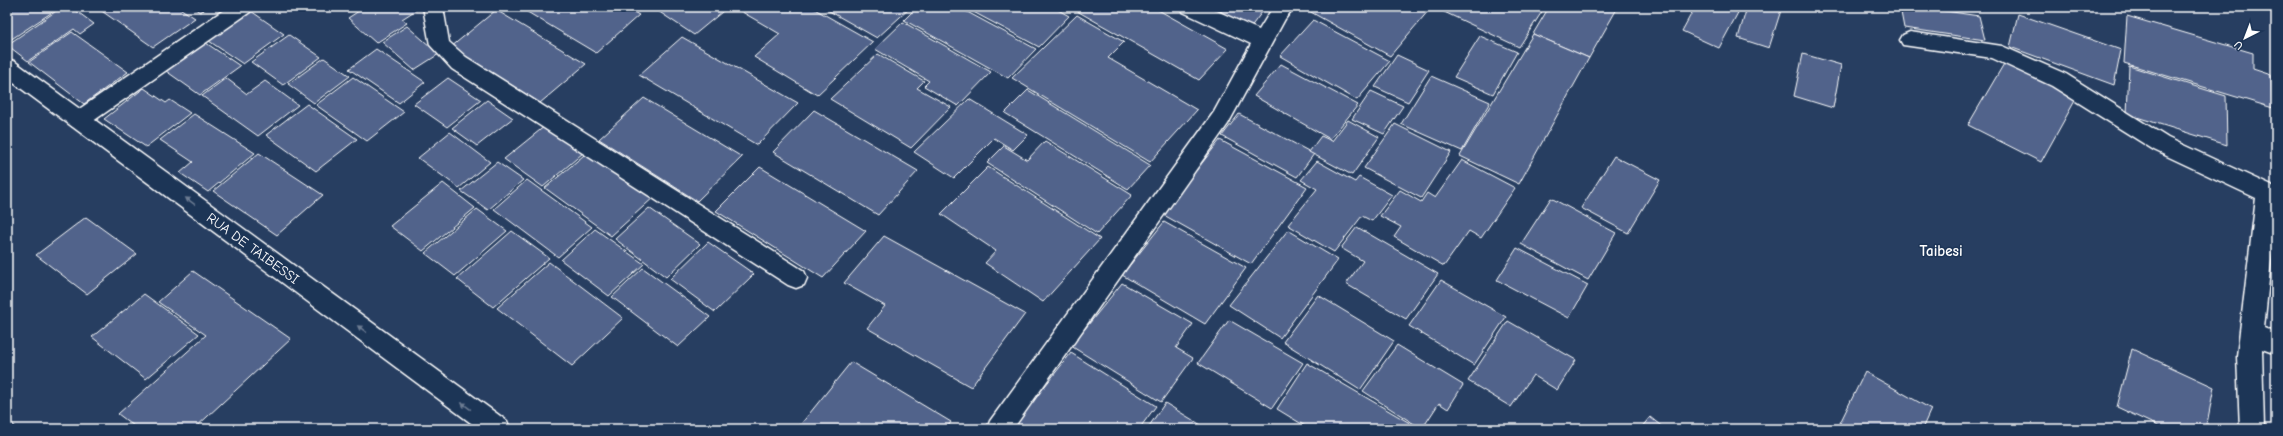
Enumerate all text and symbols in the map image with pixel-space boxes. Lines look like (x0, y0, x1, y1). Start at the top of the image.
north arrow (2225, 18, 2265, 58)
text: U (2232, 38, 2246, 52)
one-way arrow (184, 197, 195, 206)
street label: RUA DE TAIBESSI (203, 209, 302, 288)
district label: Taibesi (1919, 242, 1963, 260)
one-way arrow (356, 324, 367, 333)
one-way arrow (461, 402, 472, 410)

